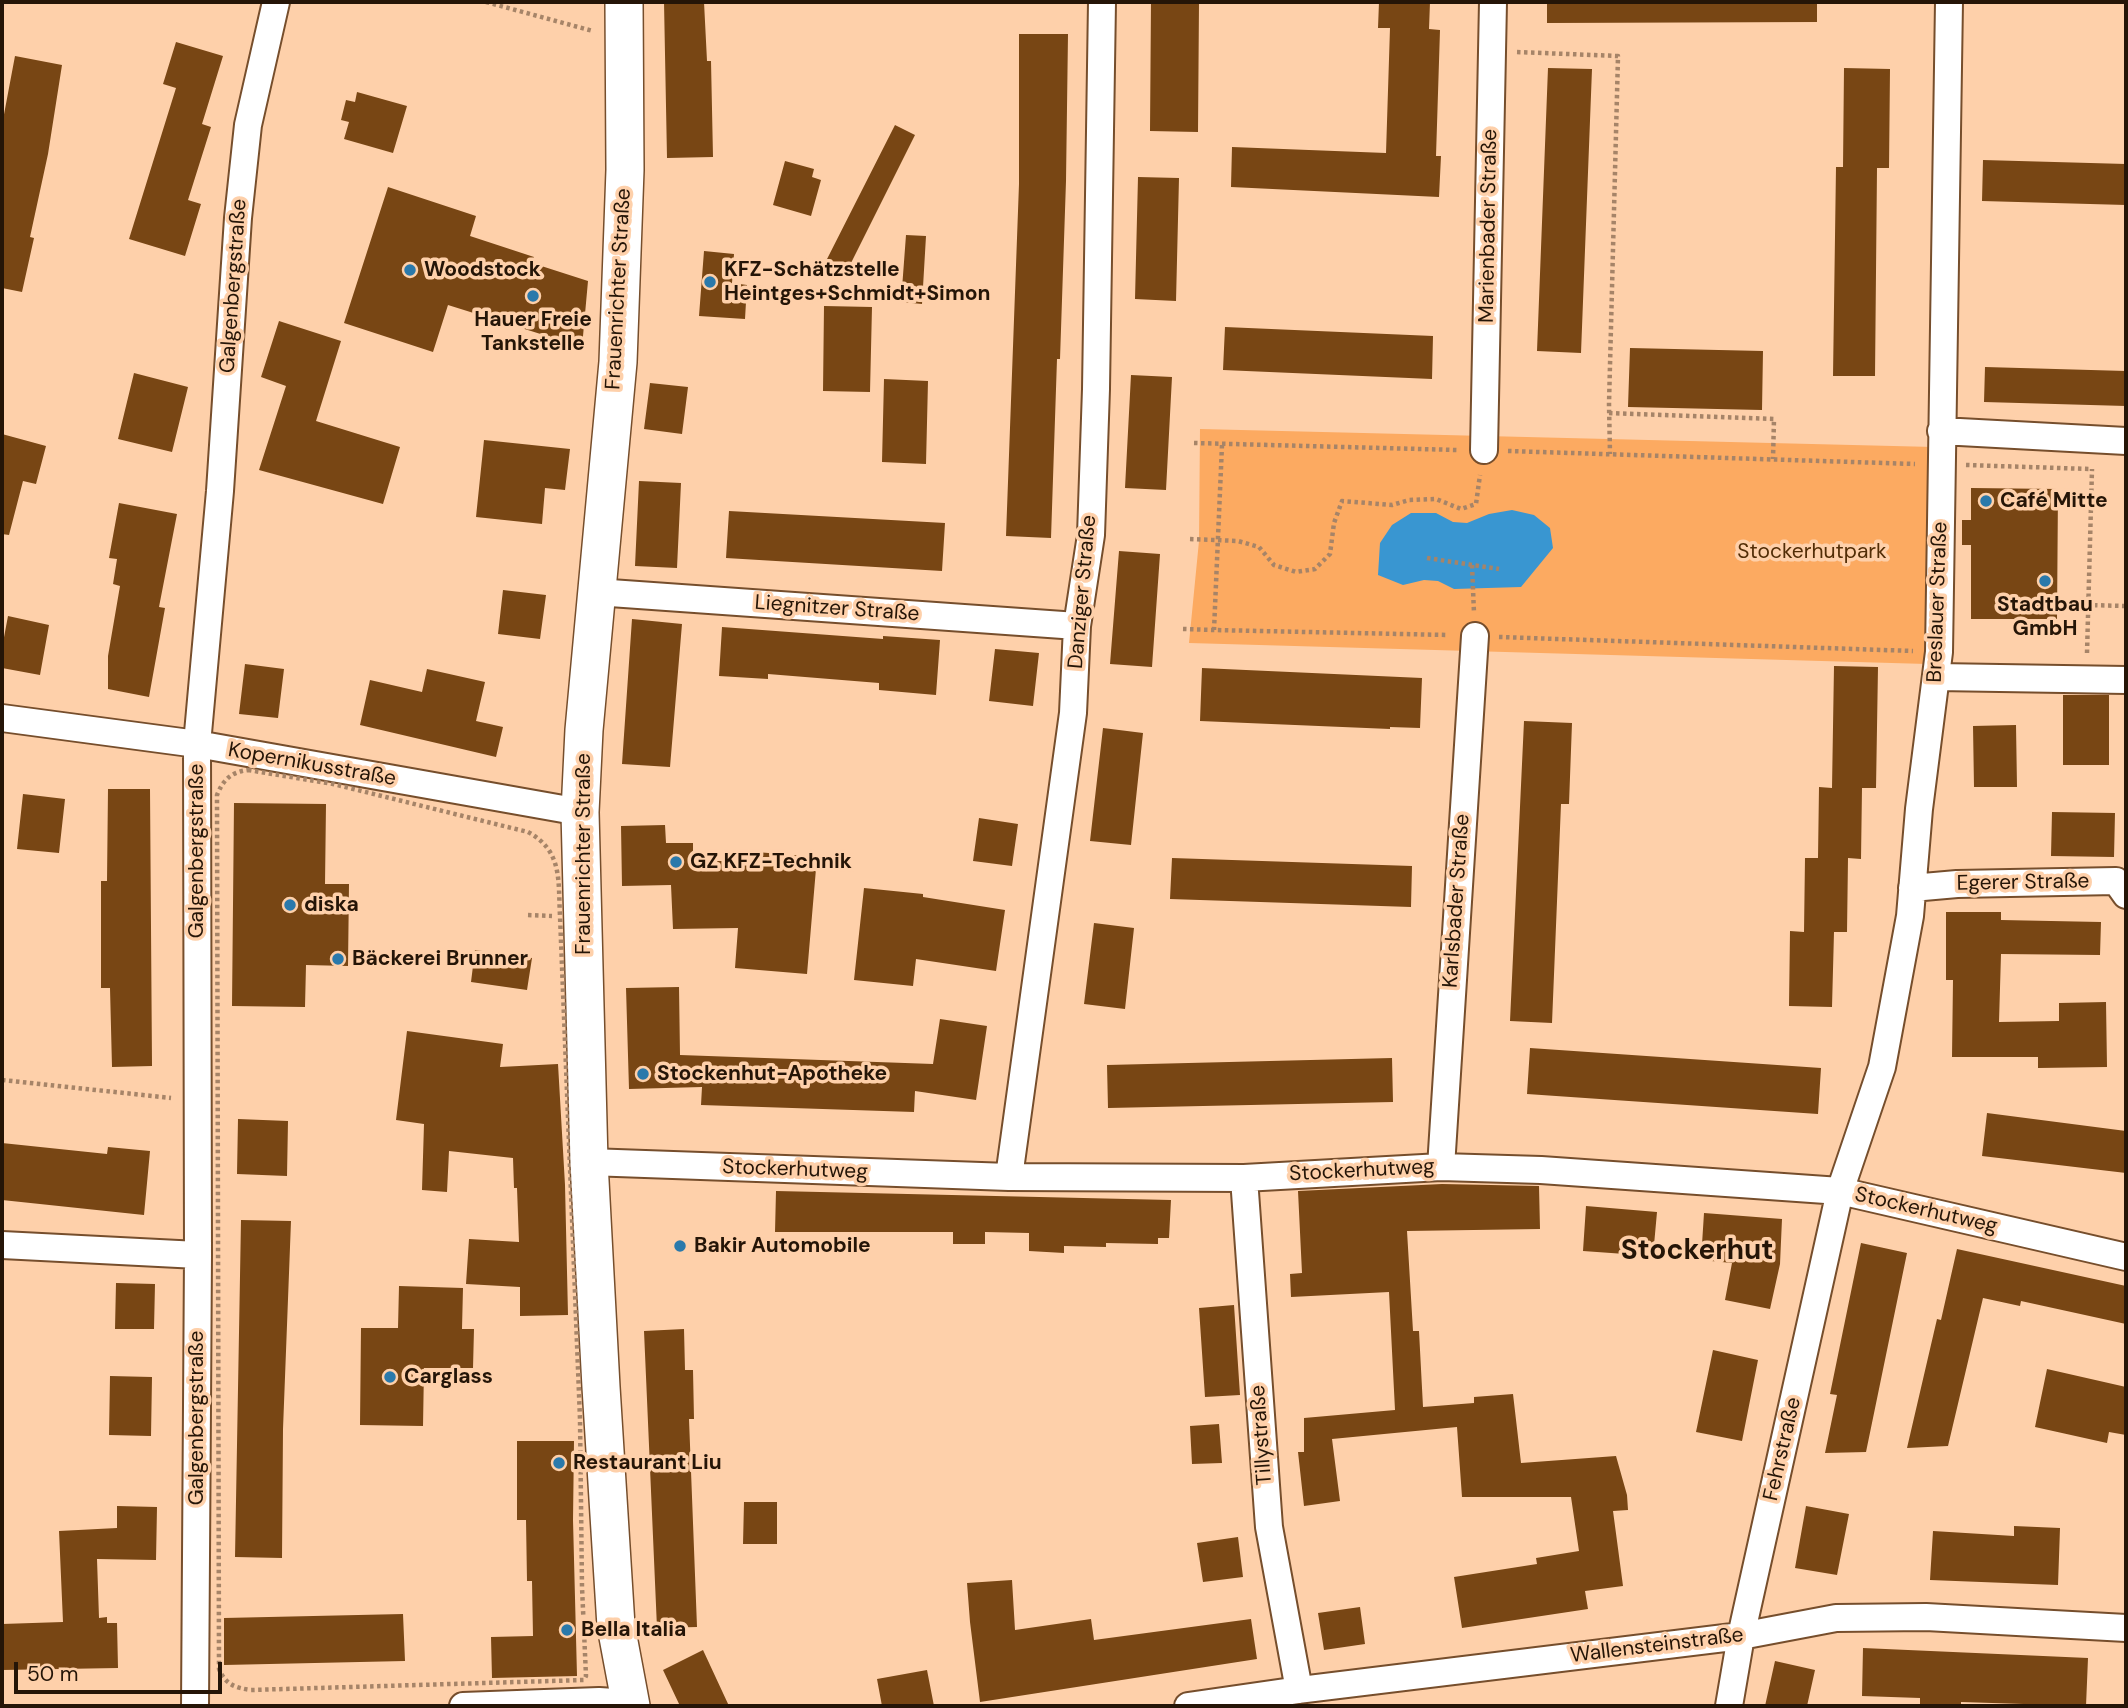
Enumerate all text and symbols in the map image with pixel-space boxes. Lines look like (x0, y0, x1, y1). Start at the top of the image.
street label: Marienbader Straße (1475, 129, 1503, 323)
street label: Frauenrichter Straße (601, 188, 637, 390)
street label: Galgenbergstraße (215, 198, 253, 374)
place label: Woodstock (424, 257, 541, 283)
place label: KFZ-Schätzstelle Heintges+Schmidt+Simon (724, 257, 990, 307)
marker: Woodstock (402, 262, 418, 278)
marker: KFZ-Schätzstelle Heintges+Schmidt+Simon (702, 274, 718, 290)
marker: Hauer Freie Tankstelle (525, 288, 541, 304)
place label: Hauer Freie Tankstelle (474, 307, 592, 357)
place label: Café Mitte (2000, 488, 2108, 514)
marker: Café Mitte (1978, 493, 1994, 509)
street label: Danziger Straße (1064, 514, 1102, 670)
street label: Breslauer Straße (1923, 521, 1953, 683)
park label: Stockerhutpark (1737, 539, 1887, 565)
marker: Stadtbau GmbH (2037, 573, 2053, 589)
street label: Liegnitzer Straße (754, 591, 920, 627)
place label: Stadtbau GmbH (1997, 592, 2093, 642)
street label: Kopernikusstraße (226, 738, 398, 792)
street label: Frauenrichter Straße (571, 753, 597, 955)
street label: Galgenbergstraße (184, 764, 210, 938)
street label: Karlsbader Straße (1438, 813, 1476, 989)
place label: GZ KFZ-Technik (690, 849, 852, 875)
marker: GZ KFZ-Technik (668, 854, 684, 870)
street label: Egerer Straße (1956, 869, 2090, 897)
place label: diska (304, 892, 359, 918)
marker: diska (282, 897, 298, 913)
place label: Bäckerei Brunner (352, 946, 528, 972)
marker: Bäckerei Brunner (330, 951, 346, 967)
place label: Stockenhut-Apotheke (657, 1061, 887, 1087)
marker: Stockenhut-Apotheke (635, 1066, 651, 1082)
street label: Stockerhutweg (722, 1155, 868, 1185)
street label: Stockerhutweg (1289, 1155, 1435, 1187)
street label: Stockerhutweg (1852, 1182, 2000, 1240)
place label: Bakir Automobile (694, 1233, 871, 1259)
district label: Stockerhut (1621, 1235, 1773, 1269)
marker: Bakir Automobile (672, 1238, 688, 1254)
street label: Galgenbergstraße (184, 1331, 210, 1505)
place label: Carglass (404, 1364, 493, 1390)
marker: Carglass (382, 1369, 398, 1385)
street label: Tillystraße (1246, 1384, 1278, 1486)
street label: Fehrstraße (1759, 1395, 1807, 1503)
place label: Restaurant Liu (573, 1450, 722, 1476)
marker: Restaurant Liu (551, 1455, 567, 1471)
place label: Bella Italia (581, 1617, 686, 1643)
marker: Bella Italia (559, 1622, 575, 1638)
street label: Wallensteinstraße (1569, 1623, 1745, 1669)
scale bar (18, 1648, 226, 1692)
text: 50 m (27, 1660, 78, 1688)

